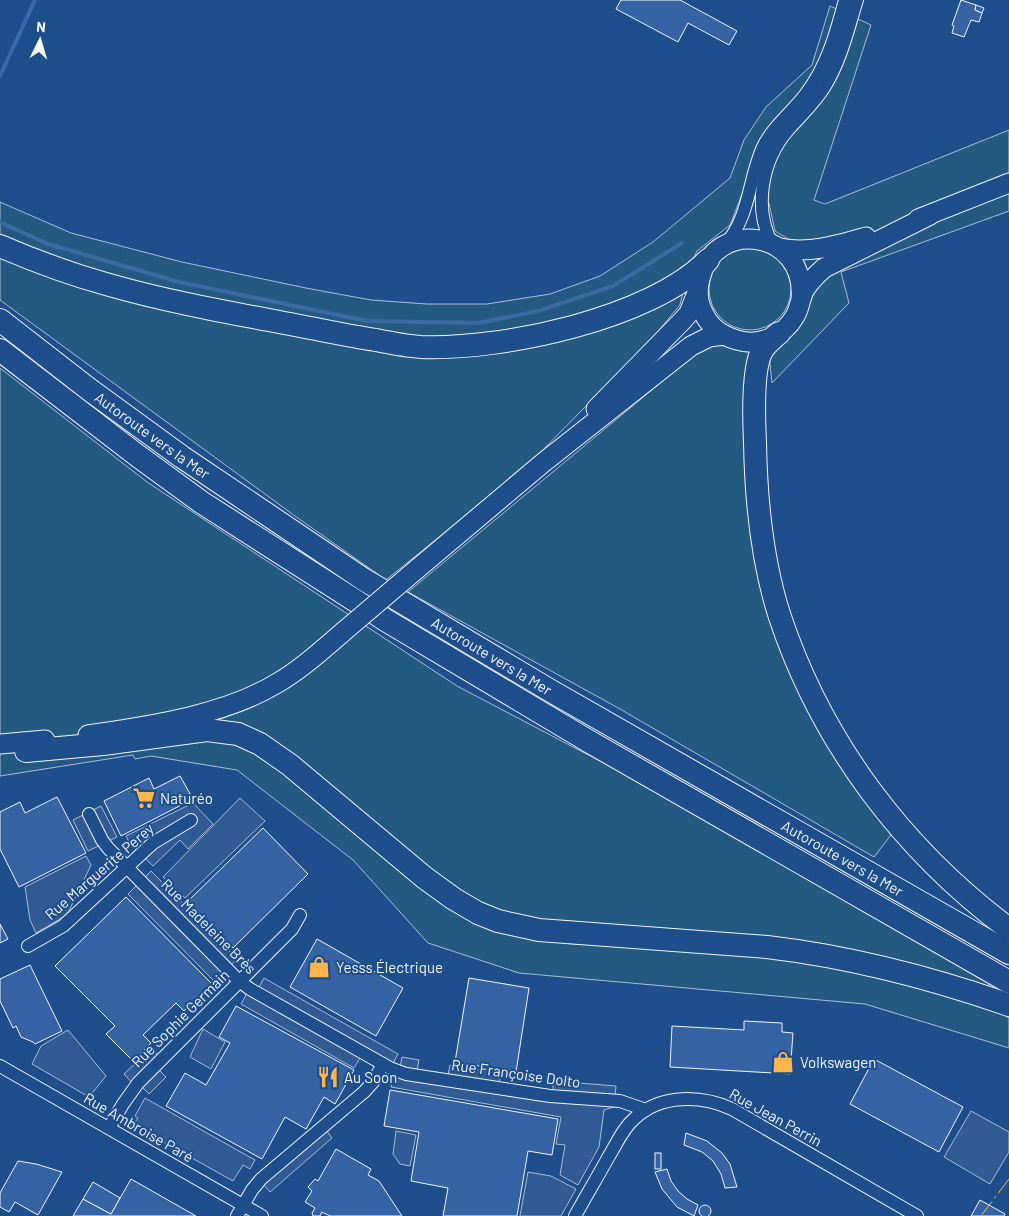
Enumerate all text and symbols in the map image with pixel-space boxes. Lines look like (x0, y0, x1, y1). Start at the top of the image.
north arrow (15, 15, 65, 65)
text: N (36, 18, 47, 35)
street label: Autoroute vers la Mer (91, 388, 214, 483)
street label: Autoroute vers la Mer (428, 613, 556, 699)
supermarket icon: Naturéo (131, 785, 157, 811)
place label: Naturéo (160, 789, 213, 807)
street label: Autoroute vers la Mer (779, 816, 907, 900)
street label: Rue Marguerite Perey (41, 819, 157, 923)
street label: Rue Madeleine Brès (158, 875, 260, 977)
shop icon: Yesss Électrique (306, 954, 332, 980)
place label: Yesss Électrique (336, 958, 443, 976)
street label: Rue Sophie Germain (127, 965, 233, 1071)
shop icon: Volkswagen (770, 1049, 796, 1075)
place label: Volkswagen (800, 1053, 876, 1071)
street label: Rue Françoise Dolto (450, 1055, 582, 1091)
restaurant icon: Au Soon (315, 1064, 341, 1090)
place label: Au Soon (344, 1068, 397, 1086)
street label: Rue Jean Perrin (727, 1084, 825, 1150)
street label: Rue Ambroise Paré (81, 1088, 197, 1166)

